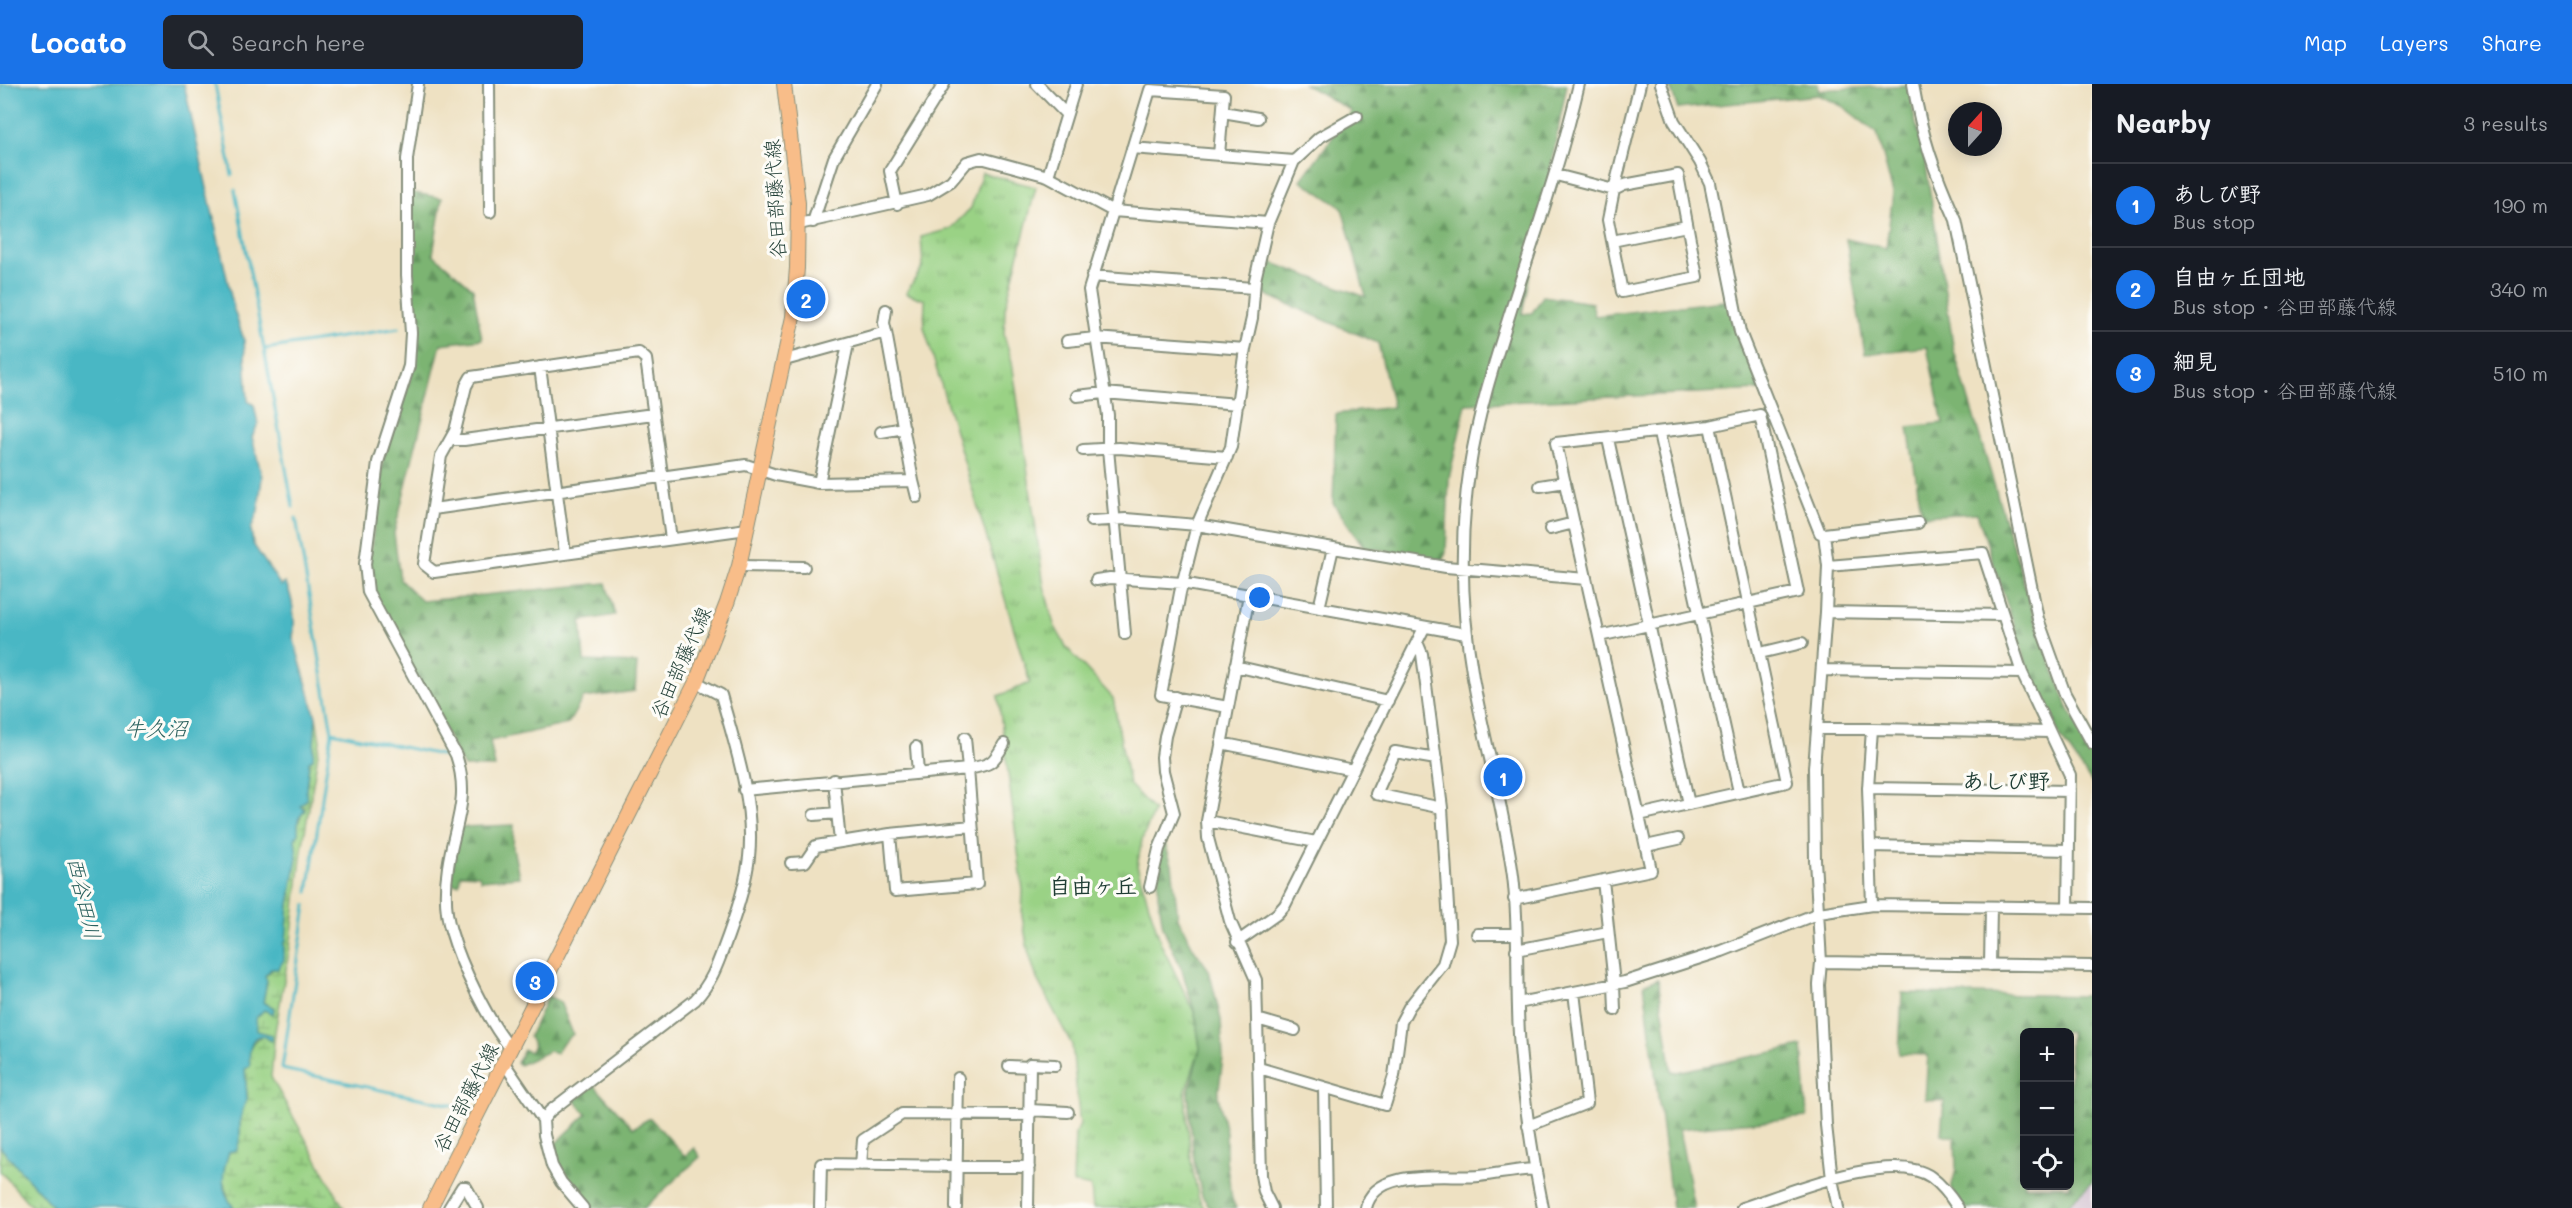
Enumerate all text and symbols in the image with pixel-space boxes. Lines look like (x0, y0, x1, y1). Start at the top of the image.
search box (163, 15, 583, 69)
text: Locato (30, 24, 127, 60)
icon: search (184, 26, 217, 59)
text: Search here (232, 28, 365, 57)
text: Map (2304, 29, 2347, 56)
text: Layers (2380, 29, 2449, 56)
text: Share (2482, 29, 2542, 56)
north arrow (1948, 102, 2002, 156)
text: Nearby (2116, 106, 2211, 140)
text: 3 results (2463, 110, 2548, 136)
street label: 谷田部藤代線 (758, 138, 790, 260)
text: あしび野 (2173, 179, 2261, 208)
text: 1 (2131, 192, 2140, 218)
text: 190 m (2493, 192, 2548, 218)
text: Bus stop (2173, 208, 2255, 234)
text: 自由ヶ丘団地 (2173, 262, 2305, 291)
pin: 2 (786, 276, 826, 322)
text: 2 (2130, 276, 2141, 302)
text: 340 m (2490, 276, 2548, 302)
text: Bus stop · 谷田部藤代線 (2173, 293, 2397, 319)
text: 細見 (2173, 346, 2217, 375)
text: 3 (2130, 360, 2142, 386)
text: 510 m (2493, 360, 2548, 386)
text: Bus stop · 谷田部藤代線 (2173, 377, 2397, 403)
your location (1245, 583, 1274, 612)
street label: 谷田部藤代線 (644, 602, 716, 722)
water label: 牛久沼 (125, 714, 189, 741)
pin: 1 (1484, 754, 1522, 800)
district label: あしび野 (1962, 766, 2050, 795)
water label: 西谷田川 (62, 854, 108, 942)
district label: 自由ヶ丘 (1049, 871, 1137, 900)
pin: 3 (516, 958, 554, 1004)
map controls (2020, 1028, 2074, 1190)
button: + (2020, 1028, 2074, 1082)
street label: 谷田部藤代線 (426, 1038, 504, 1156)
button: − (2020, 1082, 2074, 1136)
button: locate (2020, 1136, 2074, 1190)

